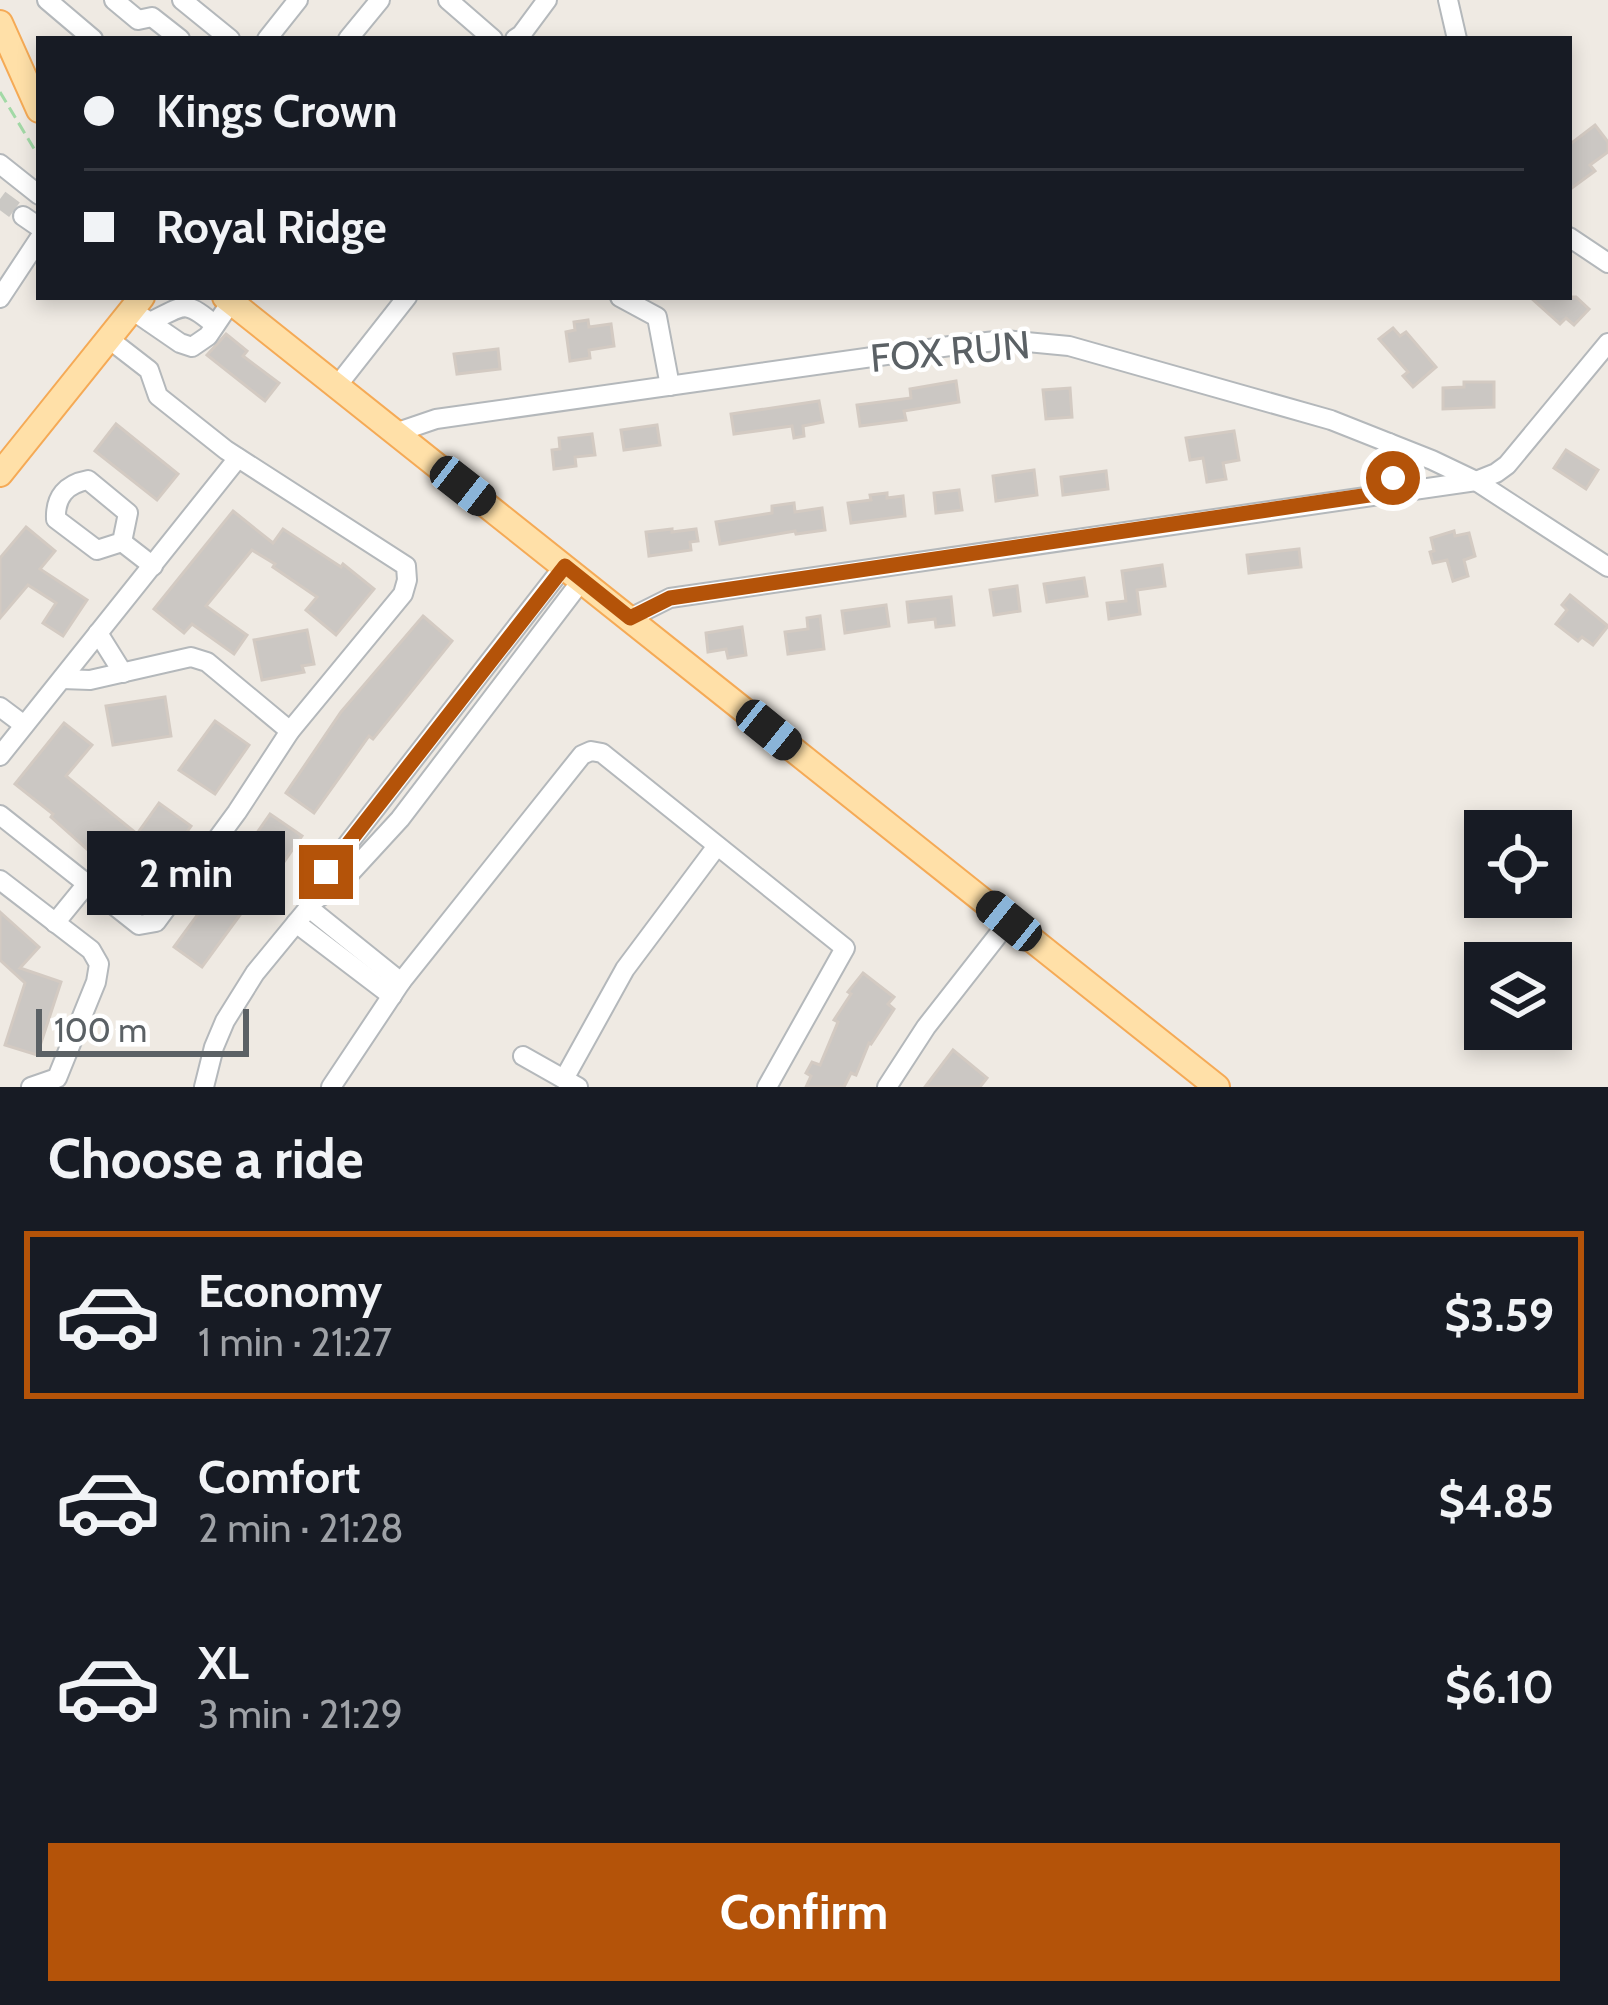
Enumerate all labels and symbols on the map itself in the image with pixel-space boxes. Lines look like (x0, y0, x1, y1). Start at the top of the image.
street label: FOX RUN (868, 320, 1032, 382)
car (424, 450, 502, 522)
route start (1366, 451, 1420, 505)
car (730, 693, 808, 767)
callout: 2 min (86, 830, 284, 914)
route end (299, 845, 353, 899)
car (970, 884, 1048, 958)
scale bar (36, 1003, 249, 1056)

